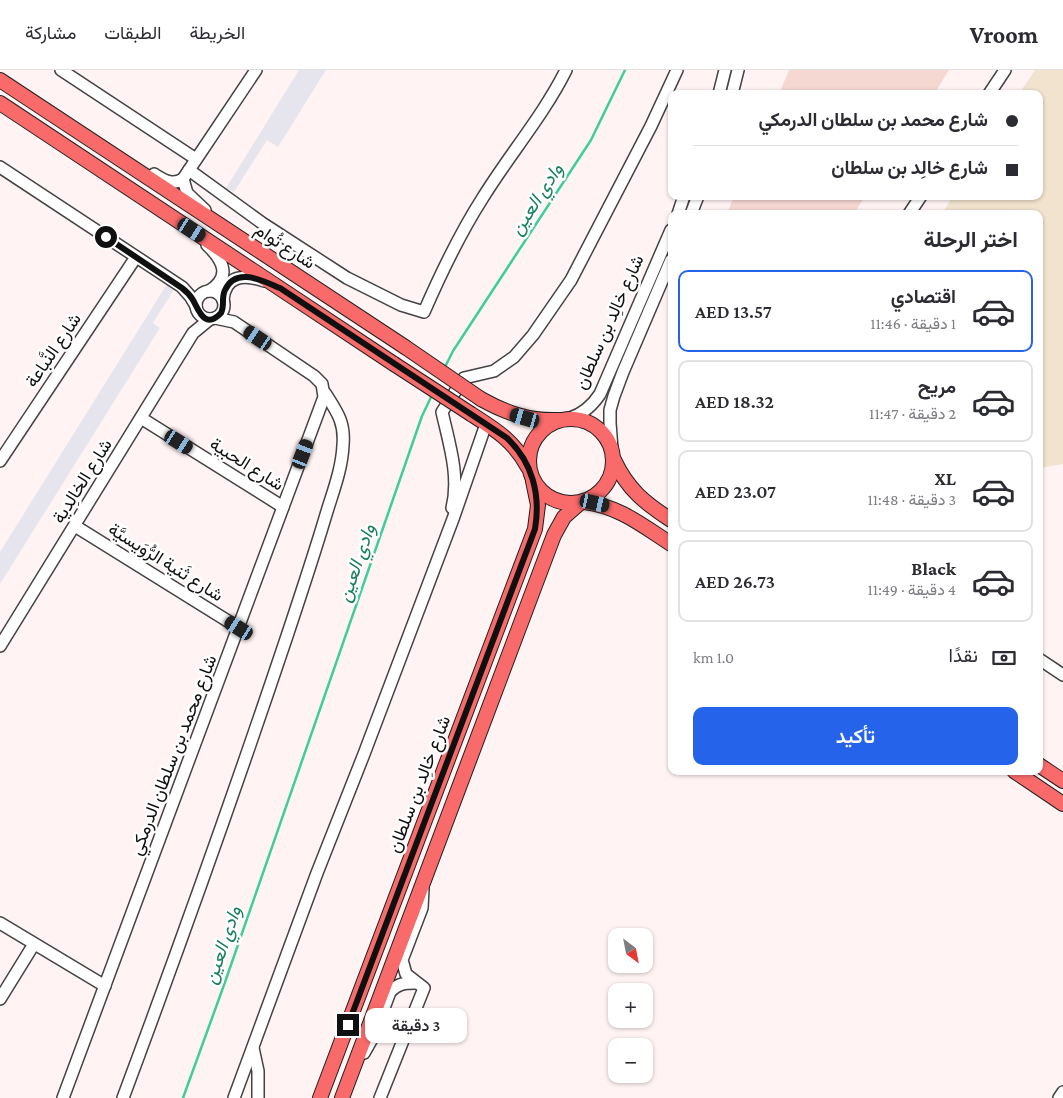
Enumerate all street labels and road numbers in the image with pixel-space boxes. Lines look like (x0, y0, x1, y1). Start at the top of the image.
street label: شارع تُوام (250, 219, 319, 275)
street label: شارع خالِد بن سلطان (570, 252, 649, 393)
street label: شارع النَّباعة (20, 309, 87, 392)
street label: شارع الحبية (205, 433, 288, 496)
street label: شارع الخالِدية (48, 435, 118, 528)
street label: شارع ثَنية الرُّوَيسيَّة (104, 518, 227, 607)
street label: شارع محمد بن سلطان الدرمكي (126, 652, 225, 860)
street label: شارع خالِد بن سلطان (384, 713, 456, 856)

